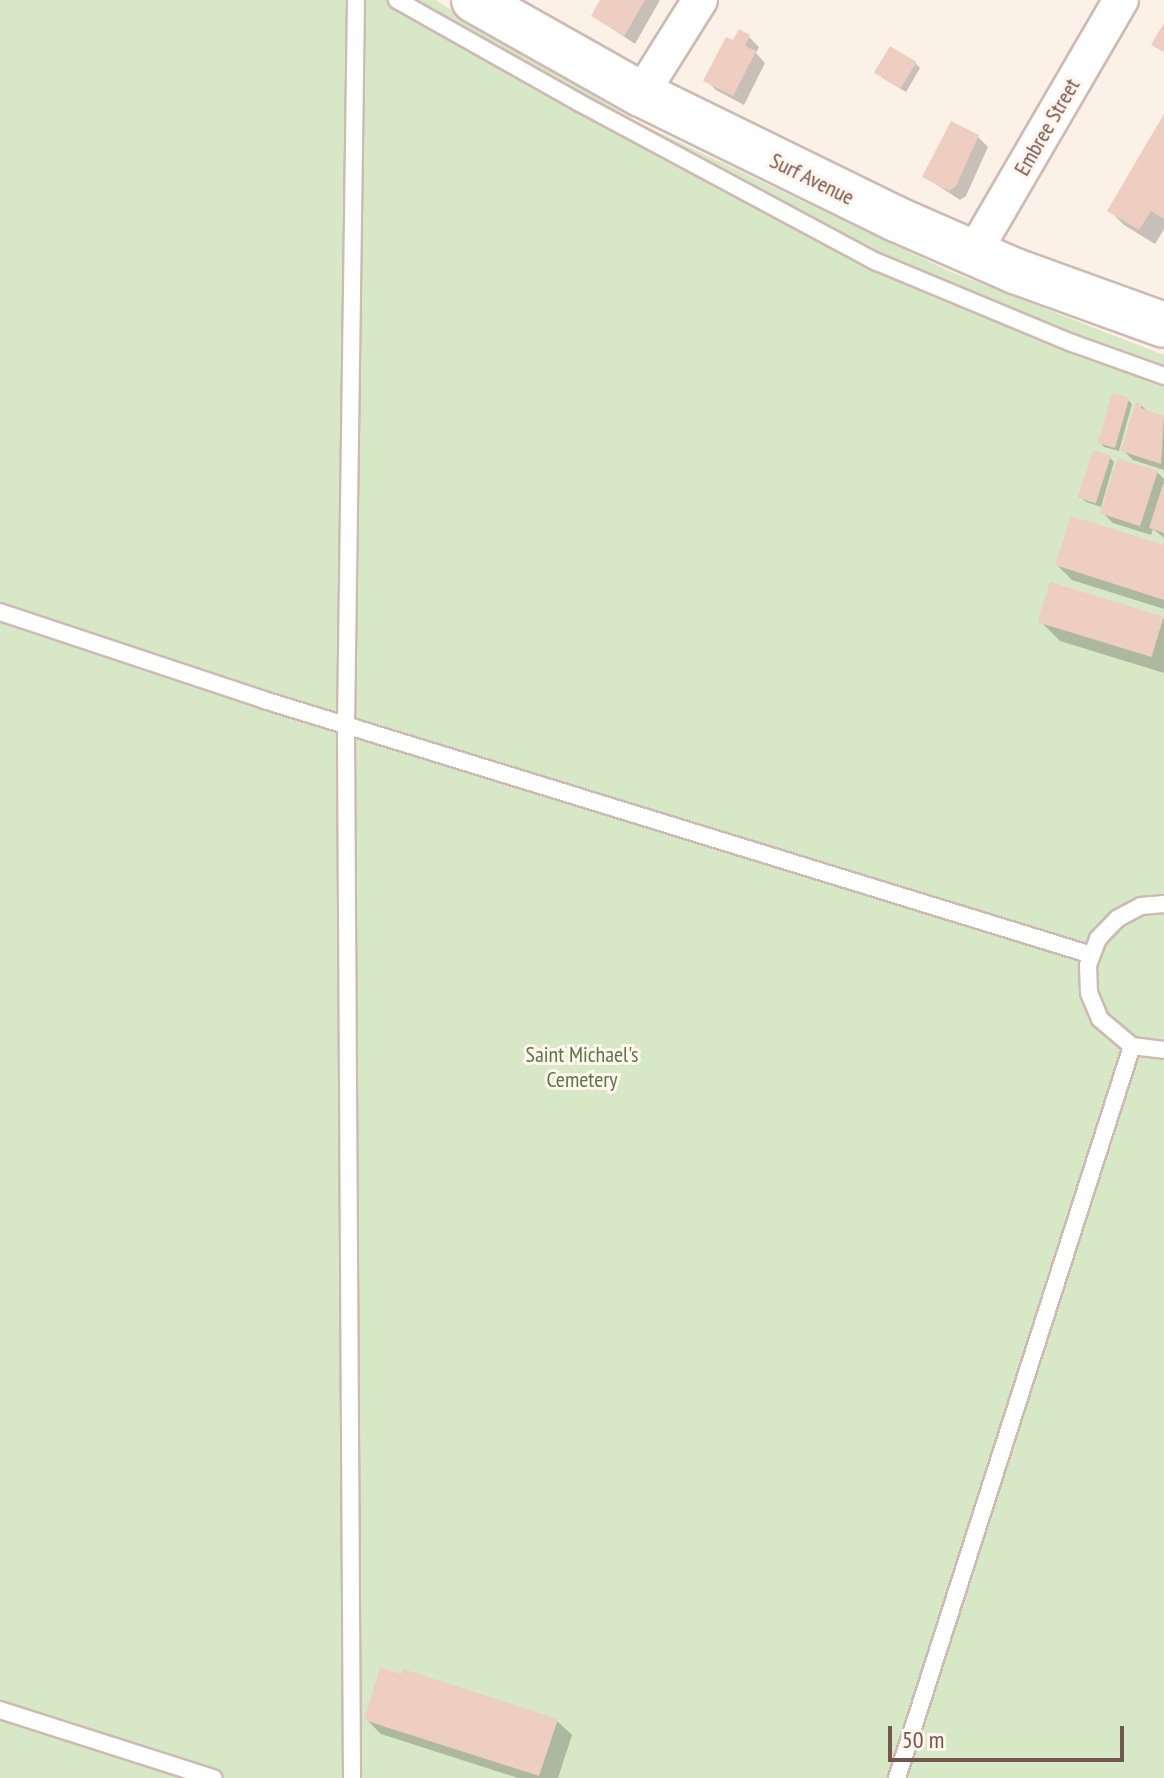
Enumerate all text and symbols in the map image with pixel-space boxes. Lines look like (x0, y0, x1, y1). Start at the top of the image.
street label: Embree Street (1009, 74, 1085, 180)
street label: Surf Avenue (765, 147, 859, 211)
park label: Saint Michael's Cemetery (526, 1041, 638, 1092)
scale bar (892, 1710, 1128, 1760)
text: 50 m (902, 1724, 944, 1755)

